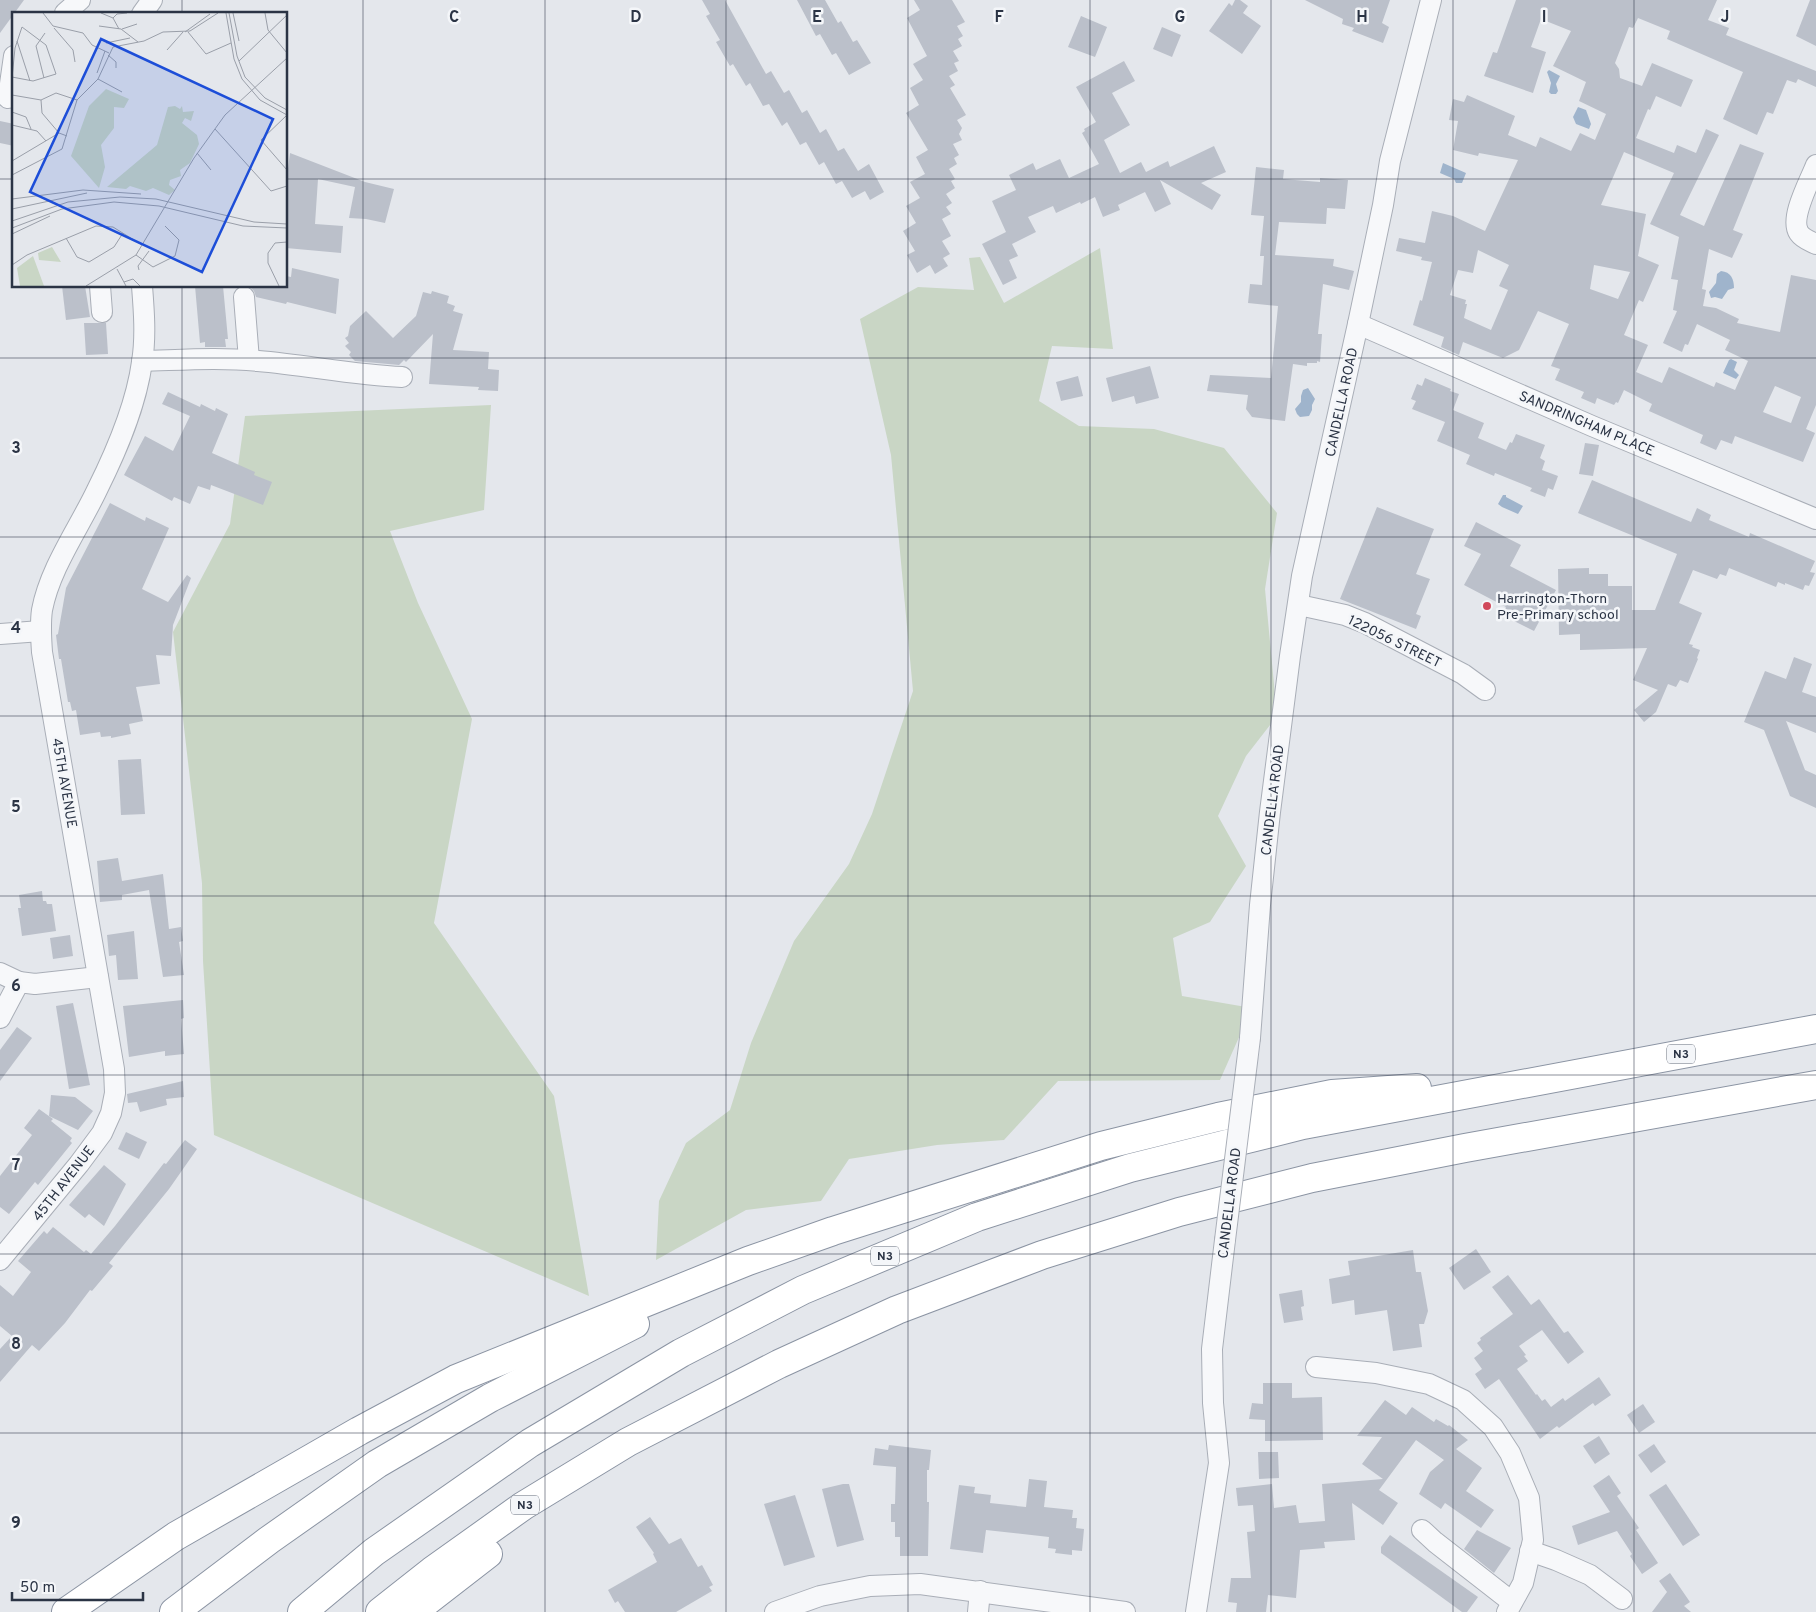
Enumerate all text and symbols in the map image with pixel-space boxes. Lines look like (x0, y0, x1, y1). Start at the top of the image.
text: C (449, 8, 459, 28)
text: D (630, 8, 642, 28)
text: E (812, 8, 822, 28)
text: F (994, 8, 1004, 28)
text: G (1175, 8, 1185, 28)
text: H (1356, 8, 1368, 28)
text: I (1542, 8, 1546, 28)
text: J (1721, 8, 1729, 28)
inset map (12, 12, 288, 288)
street label: CANDELLA ROAD (1323, 346, 1362, 459)
street label: SANDRINGHAM PLACE (1516, 388, 1657, 461)
text: 3 (11, 439, 21, 459)
place label: Harrington-Thorn Pre-Primary school (1497, 591, 1619, 624)
marker: Harrington-Thorn Pre-Primary school (1481, 600, 1493, 612)
street label: 122056 STREET (1345, 612, 1444, 672)
text: 4 (11, 619, 21, 639)
street label: 45TH AVENUE (47, 737, 80, 830)
street label: CANDELLA ROAD (1258, 744, 1289, 857)
text: 5 (11, 798, 21, 818)
text: 6 (11, 977, 21, 997)
road number: N3 (1667, 1044, 1695, 1064)
street label: 45TH AVENUE (29, 1143, 99, 1225)
street label: CANDELLA ROAD (1215, 1147, 1246, 1260)
text: 7 (12, 1156, 20, 1176)
road number: N3 (871, 1246, 899, 1266)
text: 8 (11, 1335, 21, 1355)
road number: N3 (511, 1496, 539, 1514)
text: 9 (11, 1514, 21, 1534)
scale bar (12, 1570, 144, 1602)
text: 50 m (20, 1579, 55, 1598)

